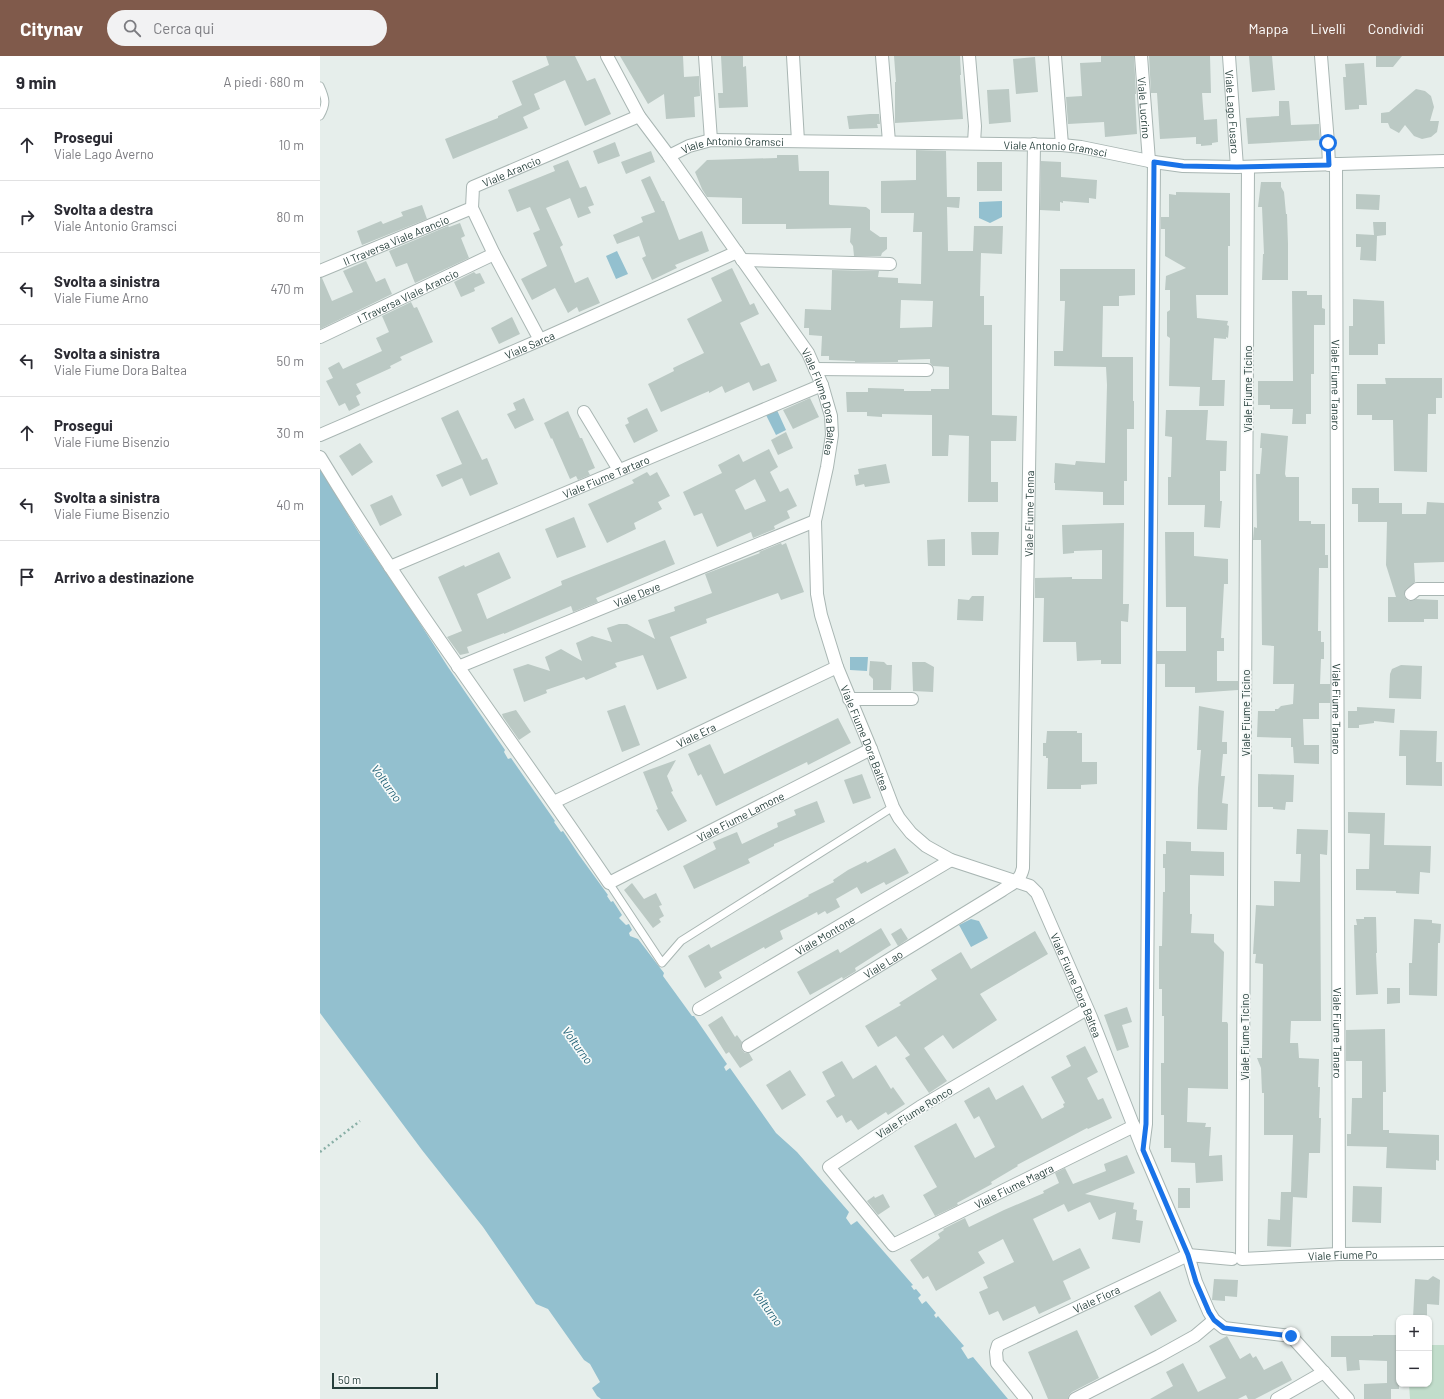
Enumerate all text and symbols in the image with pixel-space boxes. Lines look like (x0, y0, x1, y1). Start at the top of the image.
search box (107, 10, 387, 46)
text: Citynav (20, 17, 83, 40)
icon: search (121, 17, 143, 39)
text: Cerca qui (153, 19, 214, 37)
text: Mappa (1249, 20, 1288, 37)
text: Livelli (1310, 20, 1346, 37)
text: Condividi (1368, 20, 1424, 37)
street label: Viale Lago Fusaro (1224, 69, 1243, 154)
text: 9 min (16, 72, 56, 92)
text: A piedi · 680 m (224, 74, 304, 90)
street label: Viale Lucrino (1136, 76, 1154, 139)
text: Prosegui (54, 128, 113, 146)
street label: Viale Antonio Gramsci (678, 133, 784, 156)
icon: ahead (16, 134, 38, 156)
route start (1319, 134, 1337, 152)
text: 10 m (279, 137, 304, 153)
street label: Viale Antonio Gramsci (1004, 138, 1109, 159)
text: Viale Lago Averno (54, 146, 154, 162)
street label: Viale Arancio (480, 152, 542, 189)
text: Svolta a destra (54, 200, 153, 218)
icon: right (16, 206, 38, 228)
text: 80 m (277, 209, 304, 225)
street label: II Traversa Viale Arancio (341, 212, 451, 267)
text: Viale Antonio Gramsci (54, 218, 177, 234)
street label: I Traversa Viale Arancio (355, 266, 460, 325)
text: Svolta a sinistra (54, 272, 160, 290)
icon: left (16, 278, 38, 300)
text: 470 m (270, 281, 304, 297)
text: Viale Fiume Arno (54, 290, 149, 306)
street label: Viale Sarca (502, 328, 556, 361)
street label: Viale Fiume Tanaro (1330, 340, 1343, 430)
text: Svolta a sinistra (54, 344, 160, 362)
street label: Viale Fiume Dora Baltea (800, 345, 839, 457)
street label: Viale Fiume Ticino (1241, 346, 1254, 432)
icon: left (16, 350, 38, 372)
text: 50 m (277, 353, 304, 369)
text: Viale Fiume Dora Baltea (54, 362, 187, 378)
text: Prosegui (54, 416, 113, 434)
icon: ahead (16, 422, 38, 444)
text: 30 m (277, 425, 304, 441)
text: Viale Fiume Bisenzio (54, 434, 170, 450)
street label: Viale Fiume Tartaro (560, 452, 651, 500)
street label: Viale Fiume Tenna (1021, 470, 1036, 557)
text: Svolta a sinistra (54, 488, 160, 506)
icon: left (16, 494, 38, 516)
text: 40 m (276, 497, 304, 513)
text: Viale Fiume Bisenzio (54, 506, 170, 522)
icon: arrive (16, 566, 38, 588)
text: Arrivo a destinazione (54, 568, 194, 586)
street label: Viale Deve (612, 579, 662, 609)
street label: Viale Fiume Tanaro (1331, 664, 1344, 754)
street label: Viale Fiume Ticino (1239, 670, 1252, 756)
street label: Viale Fiume Dora Baltea (839, 683, 893, 792)
street label: Viale Era (674, 720, 717, 749)
water label: Volturno (369, 762, 405, 804)
street label: Viale Fiume Lamone (694, 788, 786, 844)
street label: Viale Montone (793, 912, 857, 957)
street label: Viale Fiume Dora Baltea (1049, 931, 1105, 1039)
street label: Viale Lao (861, 947, 905, 980)
street label: Viale Fiume Tanaro (1332, 988, 1345, 1078)
street label: Viale Fiume Ticino (1238, 994, 1251, 1080)
water label: Volturno (560, 1024, 596, 1066)
street label: Viale Fiume Ronco (873, 1083, 955, 1141)
street label: Viale Fiume Magra (972, 1160, 1055, 1210)
street label: Viale Fiume Po (1308, 1247, 1378, 1262)
street label: Viale Fiora (1071, 1282, 1121, 1315)
water label: Volturno (750, 1286, 786, 1328)
map controls (1396, 1315, 1432, 1387)
button: + (1396, 1315, 1432, 1351)
route end (1282, 1327, 1300, 1345)
button: − (1396, 1351, 1432, 1387)
scale bar (332, 1371, 438, 1390)
text: 50 m (338, 1373, 361, 1386)

